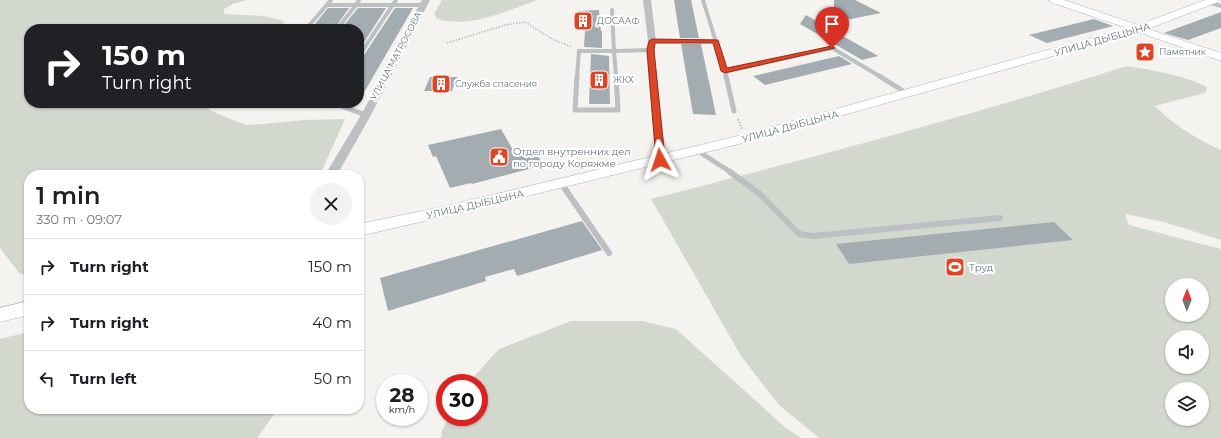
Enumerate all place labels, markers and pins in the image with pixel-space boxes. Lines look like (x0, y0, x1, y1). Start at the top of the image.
pin (815, 7.0, 849, 48)
building icon: ДОСААФ (572, 10, 594, 32)
place label: ДОСААФ (597, 15, 640, 26)
place icon: Памятник (1134, 41, 1156, 63)
place label: Памятник (1159, 46, 1207, 57)
building icon: ЖКХ (588, 69, 610, 91)
building icon: Служба спасения (430, 73, 452, 95)
place label: ЖКХ (613, 74, 634, 85)
place label: Служба спасения (455, 78, 537, 89)
place label: Отдел внутренних дел по городу Коряжме (513, 145, 631, 170)
public building icon: Отдел внутренних дел по городу Коряжме (488, 146, 510, 168)
sports icon: Труд (944, 256, 966, 278)
place label: Труд (969, 261, 994, 274)

